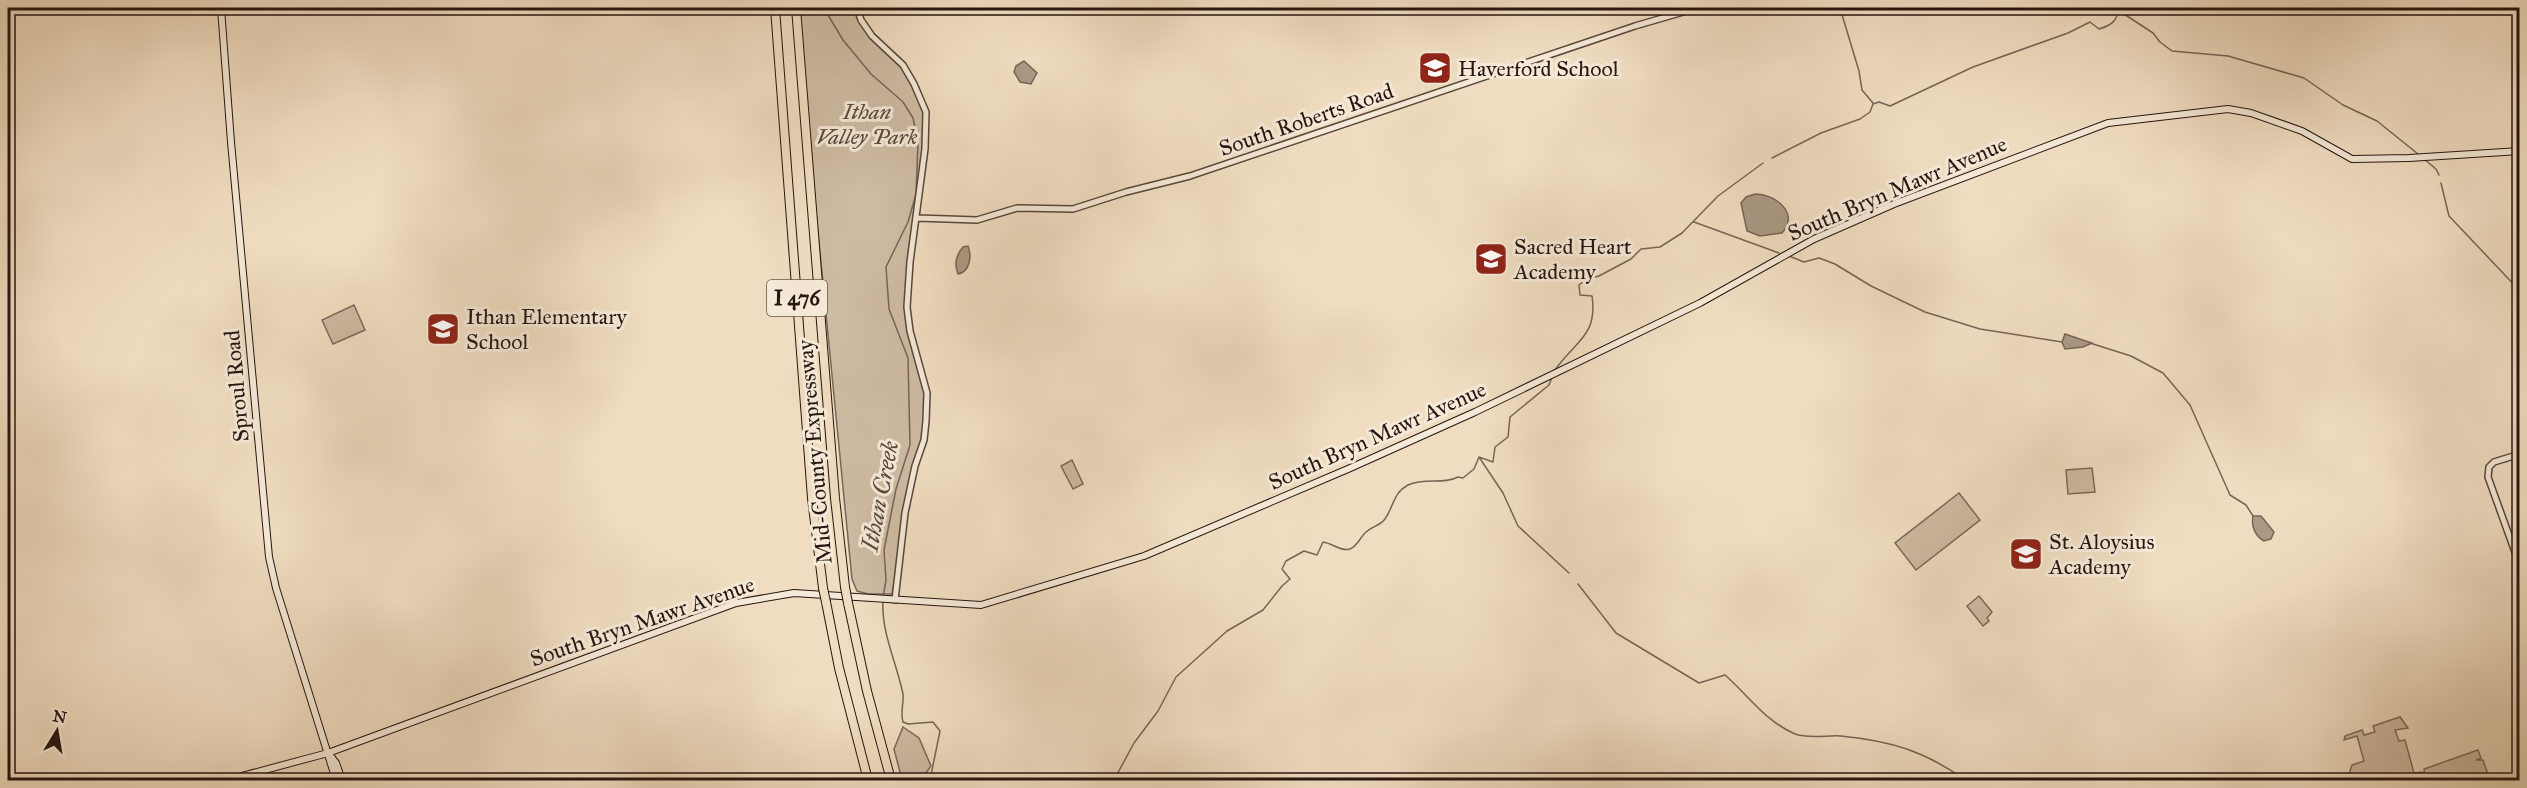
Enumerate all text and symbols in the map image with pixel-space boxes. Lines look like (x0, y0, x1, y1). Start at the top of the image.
school or university icon: Haverford School (1417, 50, 1453, 86)
place label: Haverford School (1458, 55, 1619, 82)
street label: South Roberts Road (1216, 77, 1397, 162)
park label: Ithan Valley Park (816, 98, 918, 150)
street label: South Bryn Mawr Avenue (1784, 130, 2011, 247)
place label: Sacred Heart Academy (1513, 233, 1632, 285)
school or university icon: Sacred Heart Academy (1473, 241, 1509, 277)
road number: I 476 (767, 280, 827, 316)
place label: Ithan Elementary School (466, 303, 627, 355)
school or university icon: Ithan Elementary School (425, 311, 461, 347)
street label: Sproul Road (218, 329, 255, 443)
street label: Mid-County Expressway (791, 338, 838, 565)
street label: South Bryn Mawr Avenue (1264, 375, 1490, 496)
water label: Ithan Creek (854, 438, 905, 555)
place label: St. Aloysius Academy (2048, 528, 2154, 580)
school or university icon: St. Aloysius Academy (2008, 536, 2044, 572)
street label: South Bryn Mawr Avenue (527, 570, 758, 673)
north arrow (27, 701, 87, 761)
text: N (51, 706, 69, 727)

